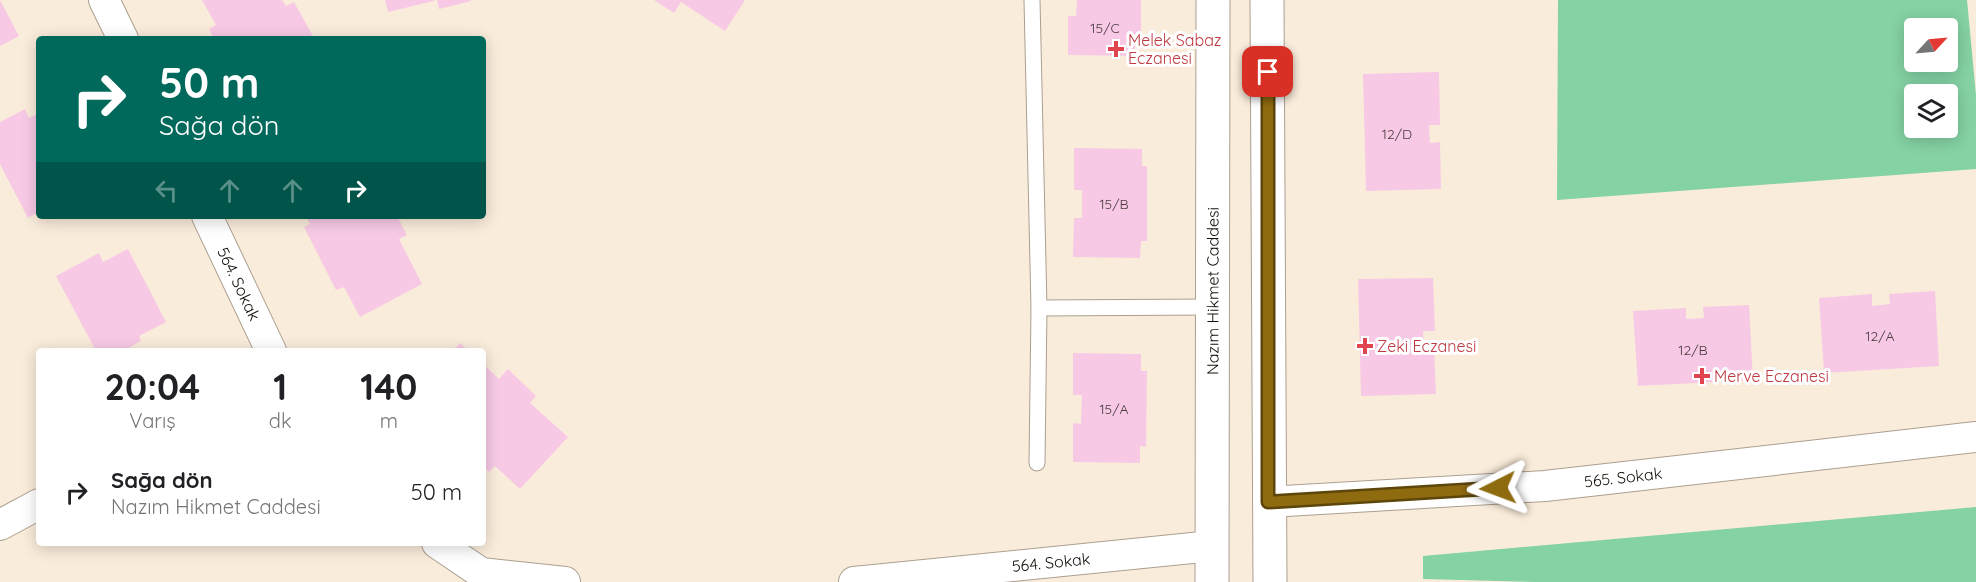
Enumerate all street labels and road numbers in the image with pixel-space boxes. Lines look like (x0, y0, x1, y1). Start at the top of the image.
street label: Nazım Hikmet Caddesi (1202, 207, 1223, 375)
street label: 564. Sokak (213, 244, 265, 324)
street label: 565. Sokak (1583, 463, 1663, 491)
street label: 564. Sokak (1011, 548, 1091, 576)

